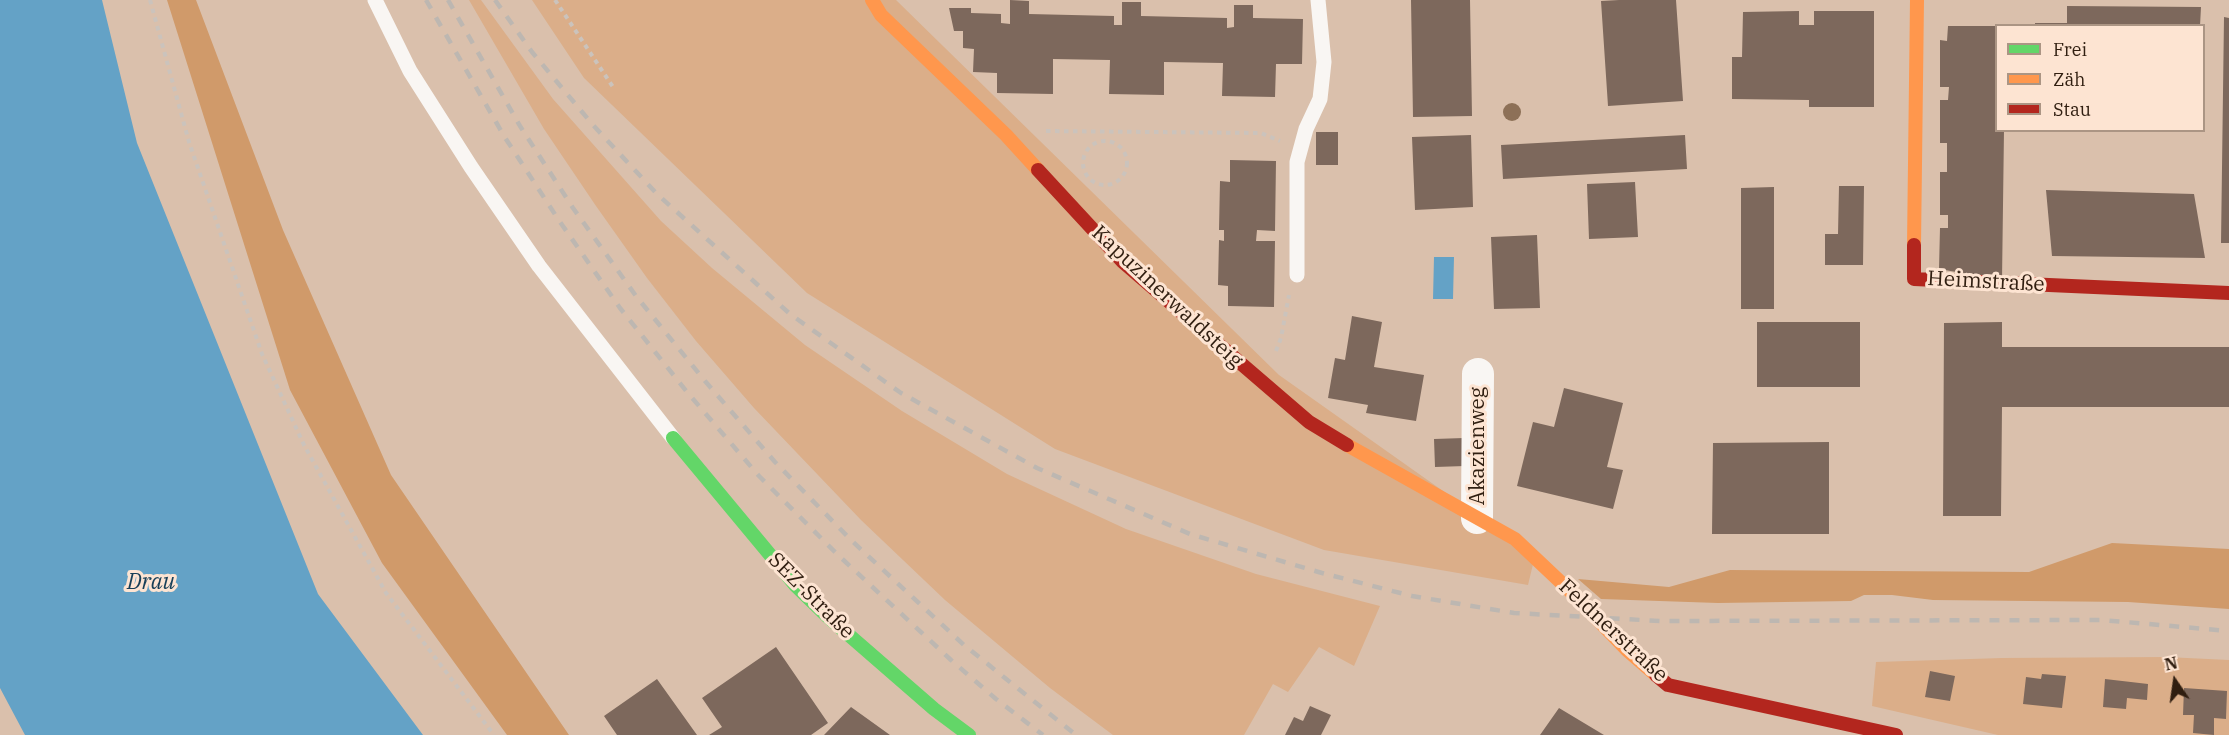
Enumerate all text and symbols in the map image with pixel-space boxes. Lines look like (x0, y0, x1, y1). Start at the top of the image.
legend (1995, 24, 2205, 132)
text: Frei (2053, 38, 2087, 61)
text: Zäh (2053, 68, 2086, 91)
text: Stau (2053, 98, 2091, 121)
street label: Kapuzinerwaldsteig (1086, 221, 1248, 373)
street label: Heimstraße (1927, 266, 2045, 298)
street label: Akazienweg (1465, 387, 1491, 505)
street label: SEZ-Straße (763, 548, 859, 644)
water label: Drau (127, 570, 175, 596)
street label: Feldnerstraße (1553, 574, 1673, 688)
north arrow (2145, 651, 2205, 711)
text: N (2163, 652, 2179, 675)

